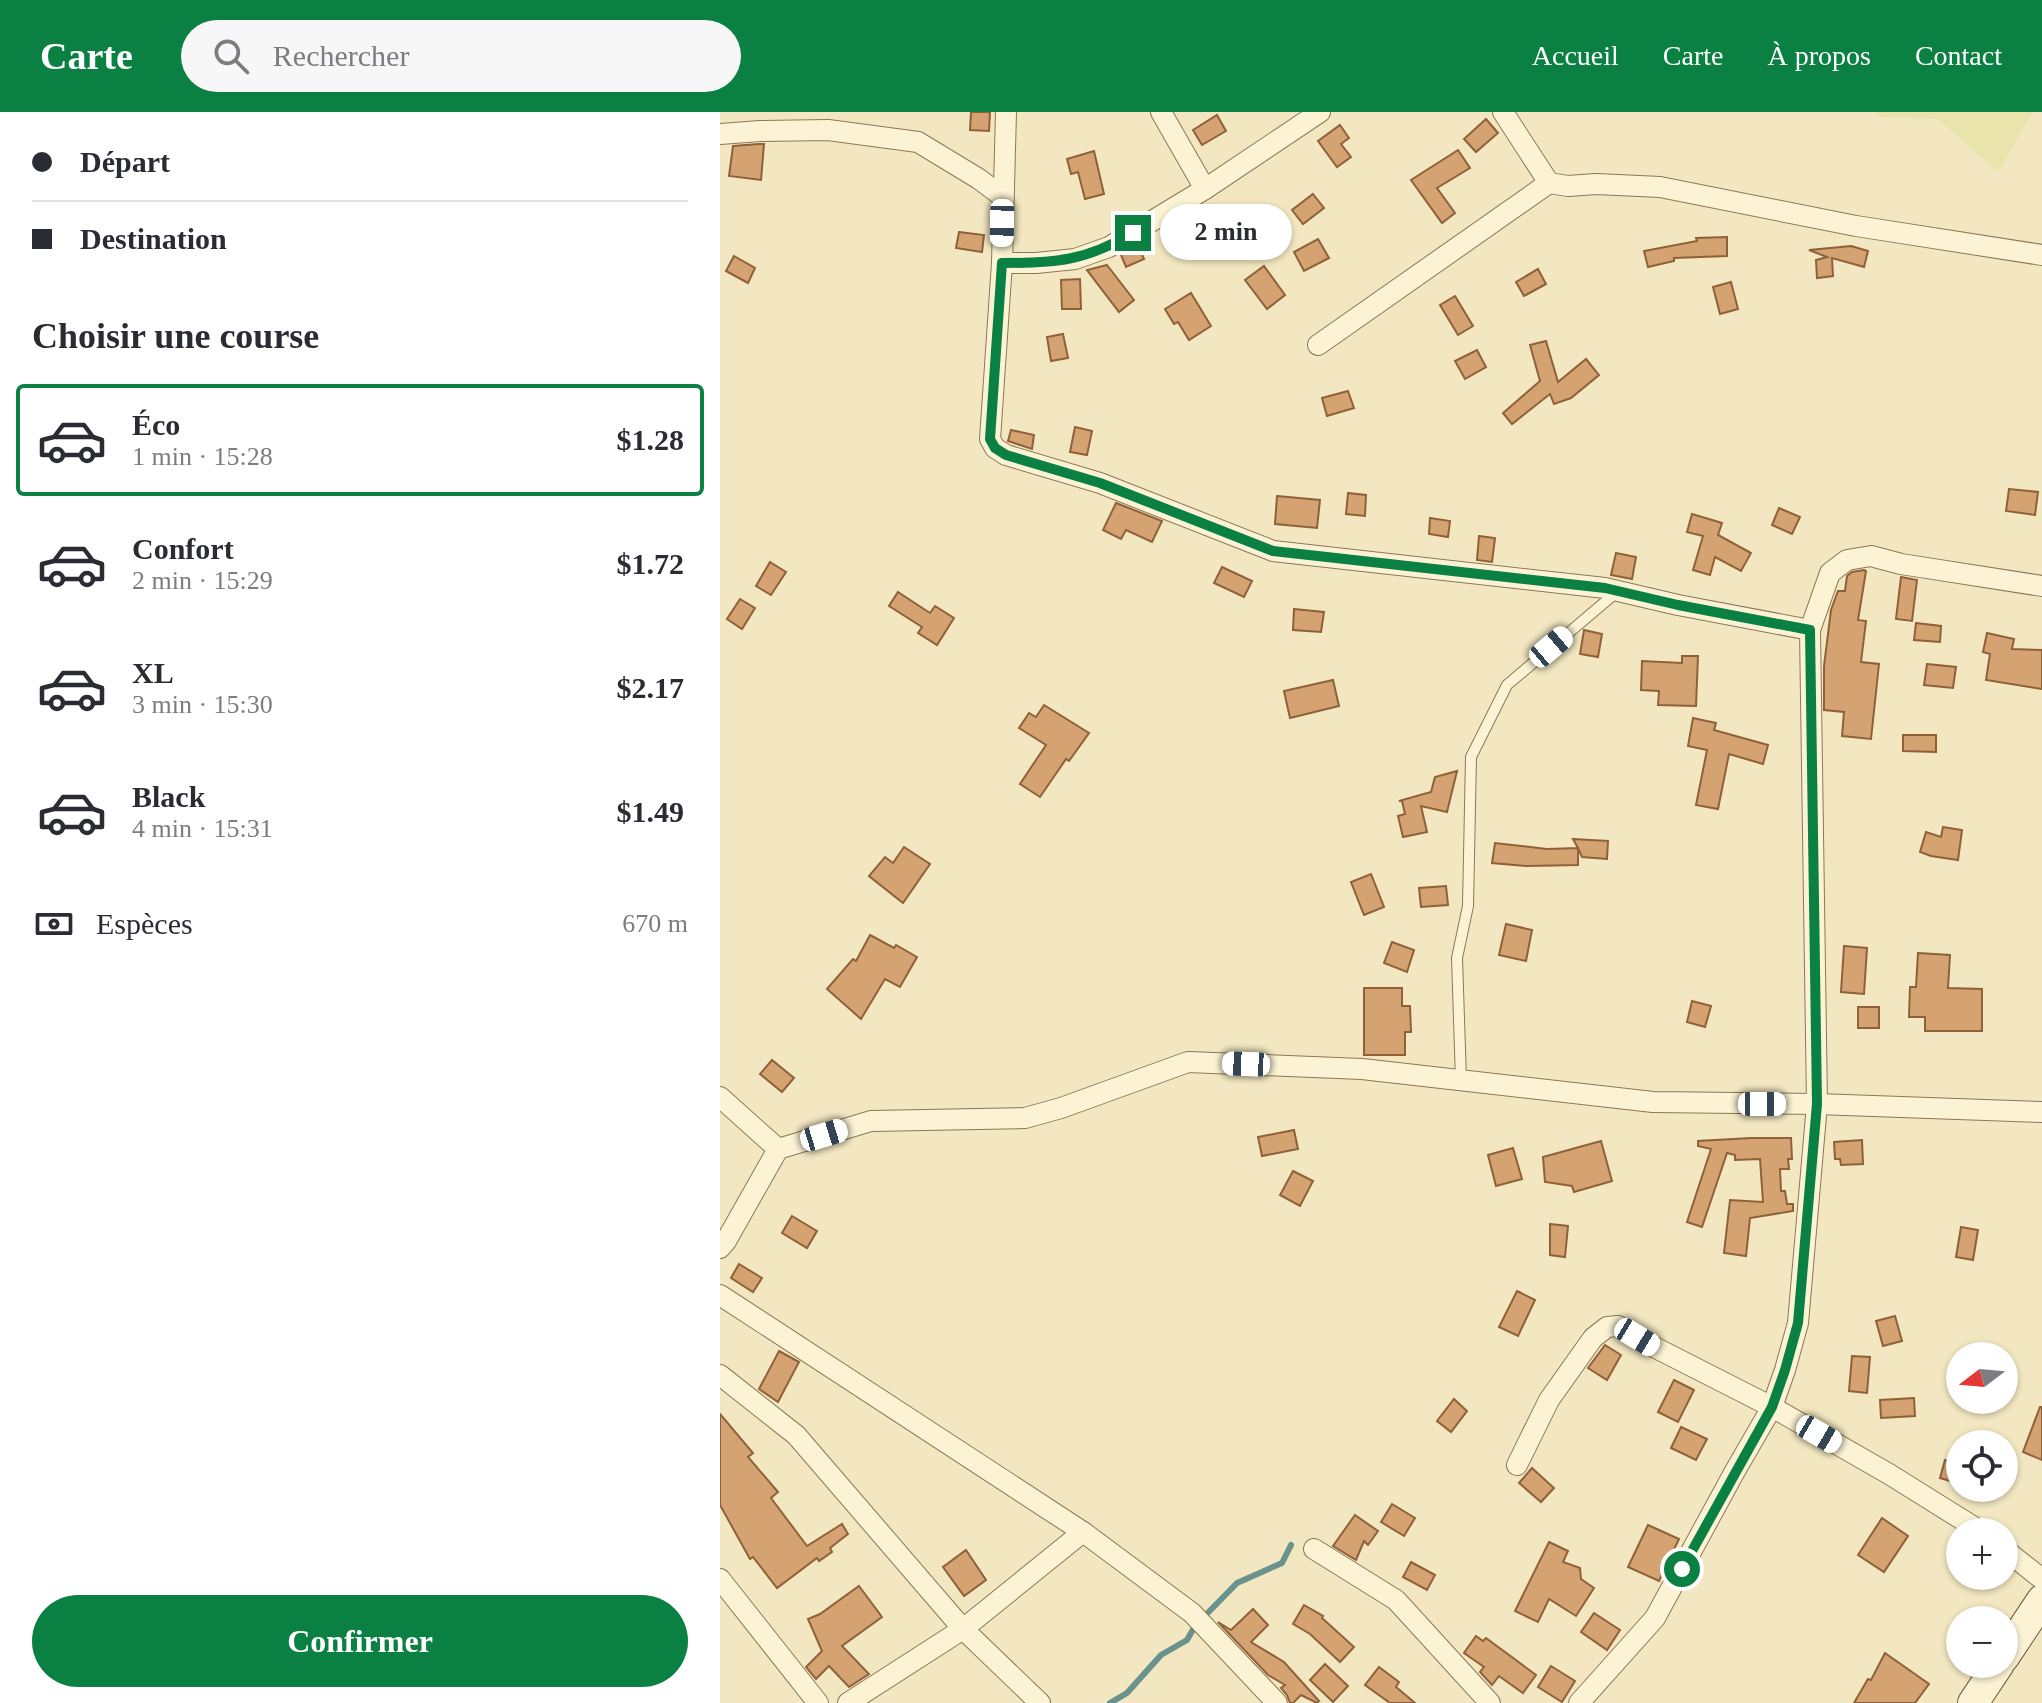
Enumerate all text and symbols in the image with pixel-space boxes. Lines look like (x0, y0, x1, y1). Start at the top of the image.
search box (181, 20, 741, 92)
icon: search (209, 34, 253, 78)
text: Carte (40, 35, 133, 77)
text: Rechercher (273, 39, 409, 72)
text: Accueil (1532, 40, 1619, 71)
text: Carte (1663, 40, 1723, 71)
text: À propos (1767, 40, 1871, 71)
text: Contact (1915, 40, 2002, 71)
text: Départ (80, 145, 170, 178)
car (990, 199, 1014, 247)
callout: 2 min (1161, 205, 1293, 261)
route end (1115, 215, 1151, 251)
text: 2 min (1195, 217, 1257, 246)
text: Destination (80, 222, 227, 255)
text: Choisir une course (32, 316, 319, 356)
icon: car (36, 404, 108, 476)
text: Éco (132, 408, 180, 441)
text: $1.28 (617, 423, 684, 456)
text: 1 min · 15:28 (132, 442, 273, 471)
icon: car (36, 528, 108, 600)
text: Confort (132, 532, 234, 565)
text: $1.72 (617, 547, 684, 580)
text: 2 min · 15:29 (132, 566, 273, 595)
car (1525, 622, 1577, 672)
icon: car (36, 652, 108, 724)
text: XL (132, 656, 174, 689)
text: $2.17 (617, 671, 684, 704)
text: 3 min · 15:30 (132, 690, 273, 719)
icon: car (36, 776, 108, 848)
text: Black (132, 780, 205, 813)
text: $1.49 (617, 795, 684, 828)
text: 4 min · 15:31 (132, 814, 273, 843)
icon: cash (32, 902, 76, 946)
text: Espèces (96, 907, 193, 940)
text: 670 m (622, 909, 688, 938)
car (1222, 1051, 1270, 1077)
car (1738, 1092, 1786, 1116)
car (798, 1117, 850, 1153)
car (1610, 1314, 1664, 1360)
north arrow (1946, 1342, 2018, 1414)
map controls (1946, 1342, 2018, 1678)
car (1792, 1412, 1846, 1456)
button: locate (1946, 1430, 2018, 1502)
button: + (1946, 1518, 2018, 1590)
route start (1664, 1551, 1700, 1587)
button: Confirmer (32, 1595, 688, 1687)
button: − (1946, 1606, 2018, 1678)

